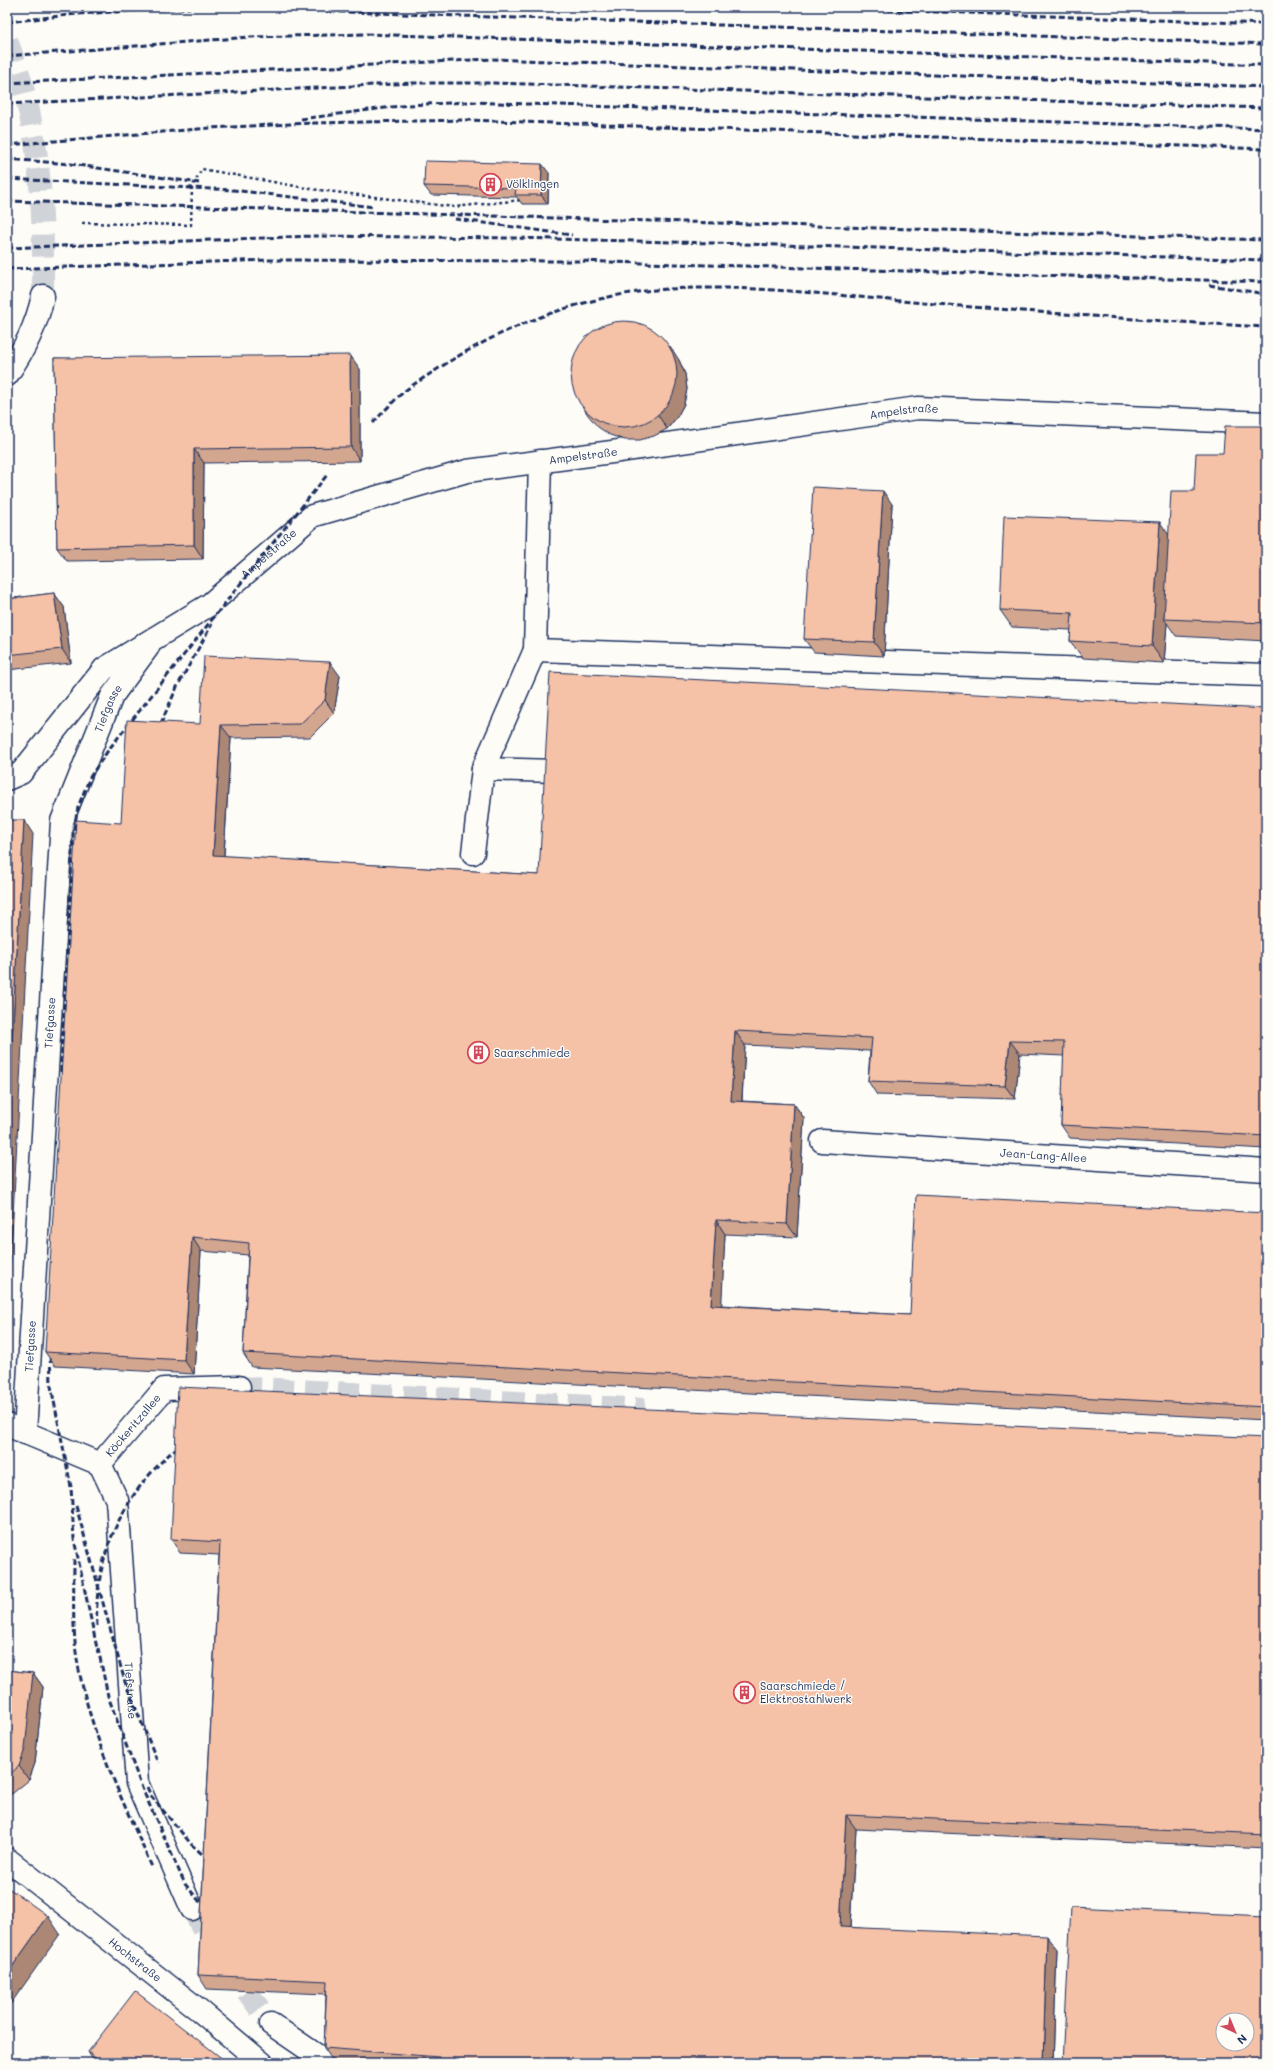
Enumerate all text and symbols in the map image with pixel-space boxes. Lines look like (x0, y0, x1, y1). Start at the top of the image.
building icon: Völklingen (477, 171, 503, 197)
place label: Völklingen (506, 176, 559, 191)
street label: Ampelstraße (869, 400, 939, 422)
street label: Ampelstraße (548, 443, 619, 467)
street label: Ampelstraße (237, 525, 299, 581)
street label: Tiefgasse (90, 681, 125, 734)
street label: Tiefgasse (40, 996, 58, 1049)
building icon: Saarschmiede (465, 1040, 491, 1066)
place label: Saarschmiede (494, 1045, 570, 1060)
street label: Jean-Lang-Allee (1000, 1145, 1088, 1165)
street label: Tiefgasse (21, 1320, 39, 1372)
street label: Köckeritzallee (102, 1390, 164, 1460)
street label: Tiefstraße (121, 1662, 140, 1720)
place label: Saarschmiede / Elektrostahlwerk (760, 1678, 851, 1706)
building icon: Saarschmiede / Elektrostahlwerk (731, 1679, 757, 1705)
street label: Hochstraße (106, 1934, 165, 1985)
north arrow (1215, 2012, 1255, 2052)
text: N (1234, 2031, 1251, 2048)

